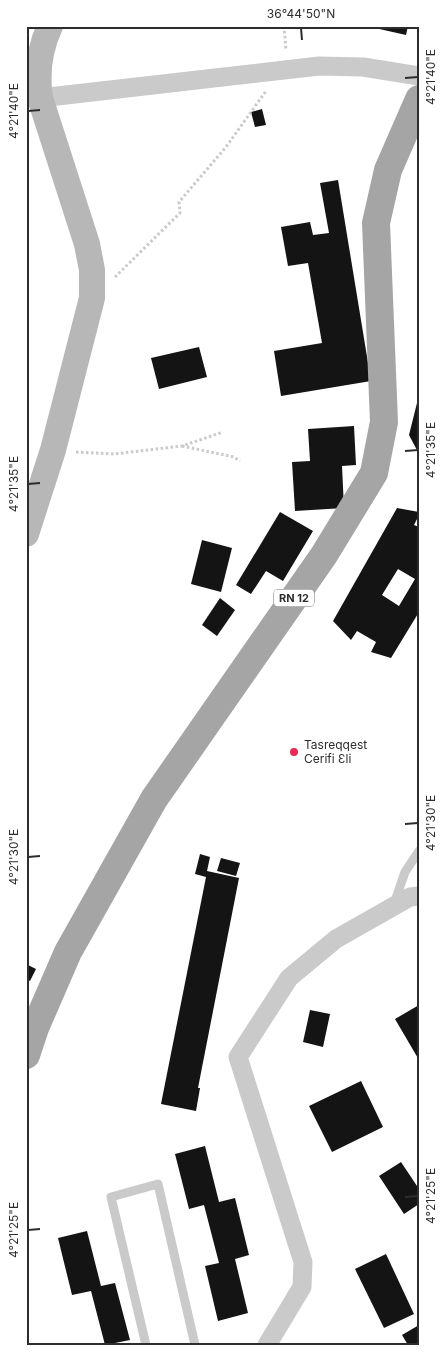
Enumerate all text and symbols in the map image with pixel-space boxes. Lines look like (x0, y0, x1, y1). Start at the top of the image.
text: 36°44'50"N (267, 6, 335, 21)
text: 4°21'40"E (423, 49, 438, 105)
text: 4°21'40"E (6, 83, 21, 139)
text: 4°21'35"E (423, 422, 438, 478)
text: 4°21'35"E (6, 456, 21, 512)
road number: RN 12 (274, 590, 314, 606)
place label: Tasreqqest Cerifi Ɛli (304, 737, 367, 766)
marker: Tasreqqest Cerifi Ɛli (288, 746, 300, 758)
text: 4°21'30"E (423, 795, 438, 851)
text: 4°21'30"E (6, 829, 21, 885)
text: 4°21'25"E (423, 1168, 438, 1224)
text: 4°21'25"E (6, 1202, 21, 1258)

